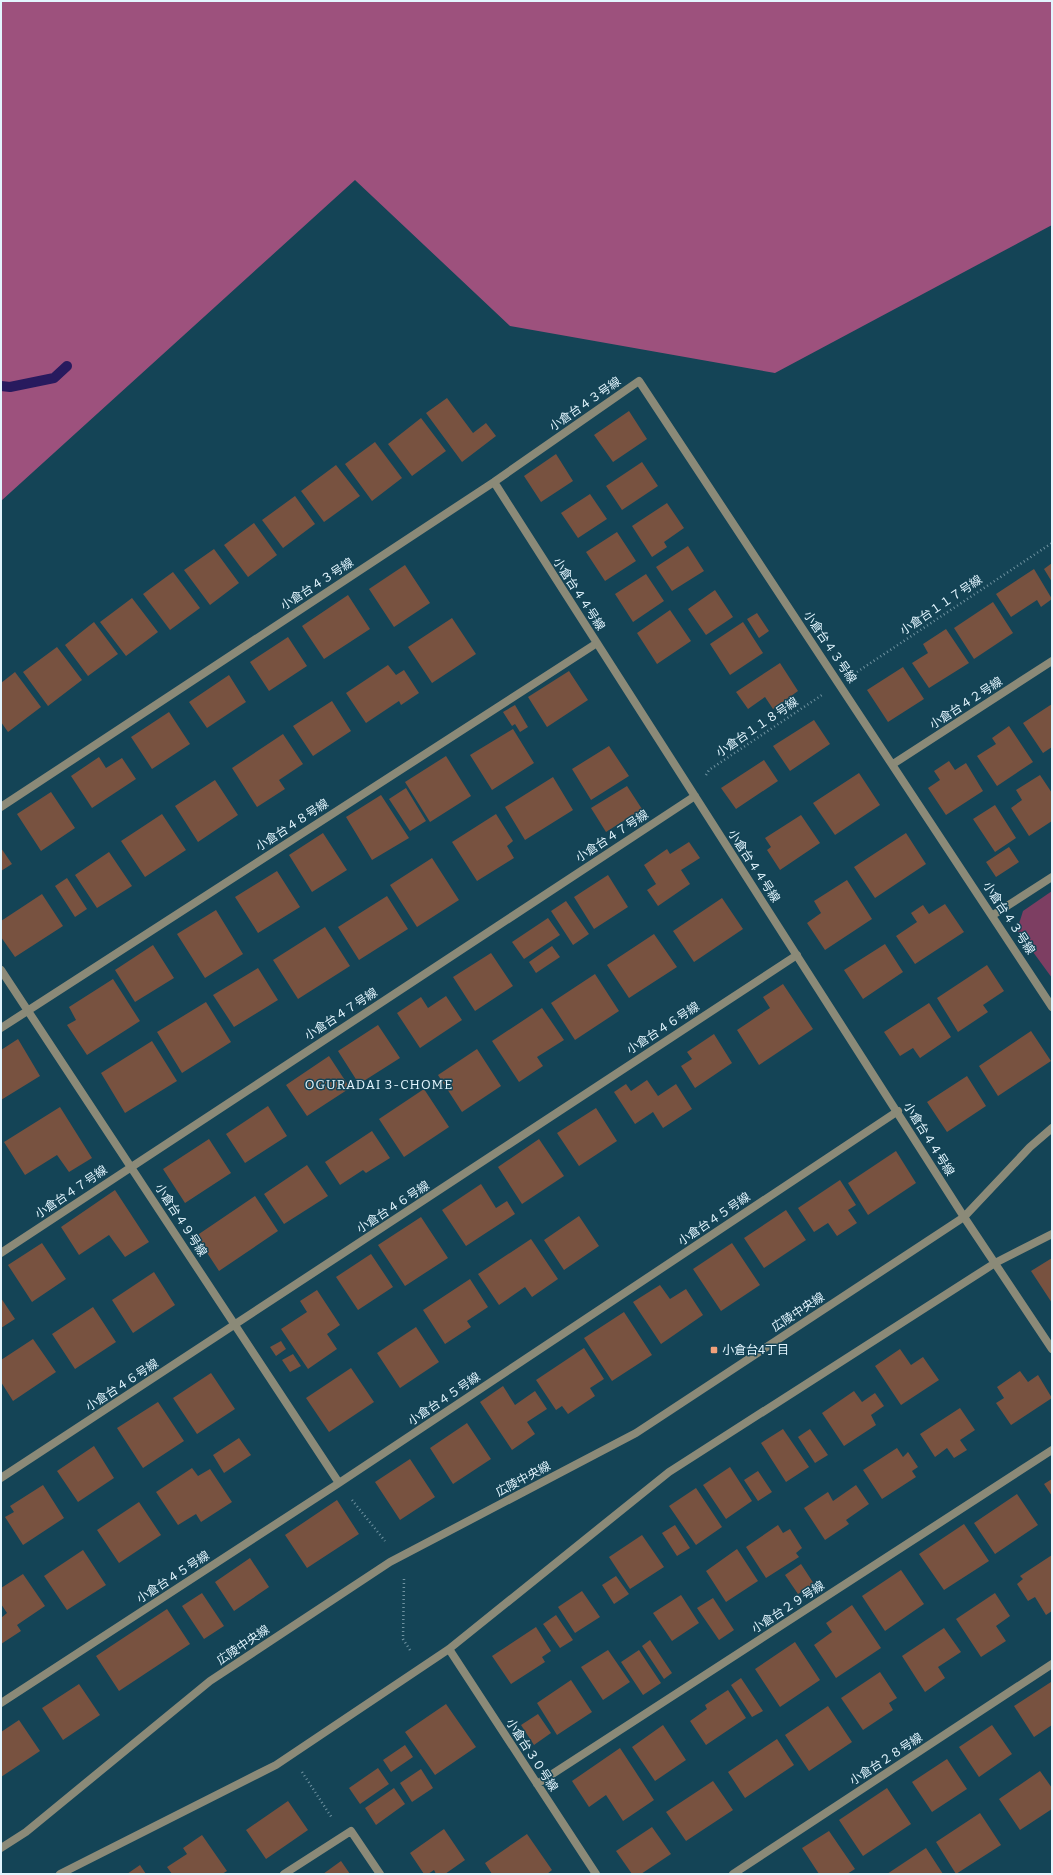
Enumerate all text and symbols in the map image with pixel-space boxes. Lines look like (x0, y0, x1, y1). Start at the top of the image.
street label: 小倉台４３号線 (547, 374, 623, 434)
street label: 小倉台４３号線 (278, 555, 356, 613)
street label: 小倉台４４号線 (550, 555, 608, 633)
street label: 小倉台１１７号線 (897, 572, 985, 638)
street label: 小倉台４３号線 (801, 608, 859, 686)
street label: 小倉台４２号線 (927, 674, 1005, 732)
street label: 小倉台１１８号線 (713, 694, 801, 760)
street label: 小倉台４８号線 (253, 796, 331, 854)
street label: 小倉台４７号線 (573, 807, 651, 865)
street label: 小倉台４４号線 (725, 827, 783, 905)
street label: 小倉台４３号線 (980, 879, 1038, 957)
street label: 小倉台４７号線 (302, 985, 380, 1043)
street label: 小倉台４６号線 (624, 999, 702, 1057)
district label: OGURADAI 3-CHOME (305, 1077, 453, 1092)
street label: 小倉台４４号線 (901, 1100, 957, 1178)
street label: 小倉台４７号線 (32, 1163, 110, 1221)
street label: 小倉台４６号線 (354, 1178, 432, 1236)
street label: 小倉台４９号線 (152, 1181, 210, 1259)
street label: 小倉台４５号線 (675, 1190, 753, 1248)
street label: 広陵中央線 (769, 1290, 827, 1334)
place label: 小倉台4丁目 (722, 1343, 789, 1357)
marker: 小倉台4丁目 (709, 1345, 719, 1355)
street label: 小倉台４６号線 (83, 1356, 161, 1414)
street label: 小倉台４５号線 (405, 1370, 483, 1428)
street label: 広陵中央線 (493, 1459, 553, 1499)
street label: 小倉台４５号線 (134, 1548, 212, 1606)
street label: 小倉台２９号線 (749, 1578, 827, 1636)
street label: 広陵中央線 (214, 1622, 272, 1668)
street label: 小倉台３０号線 (503, 1716, 561, 1794)
street label: 小倉台２８号線 (847, 1730, 925, 1788)

